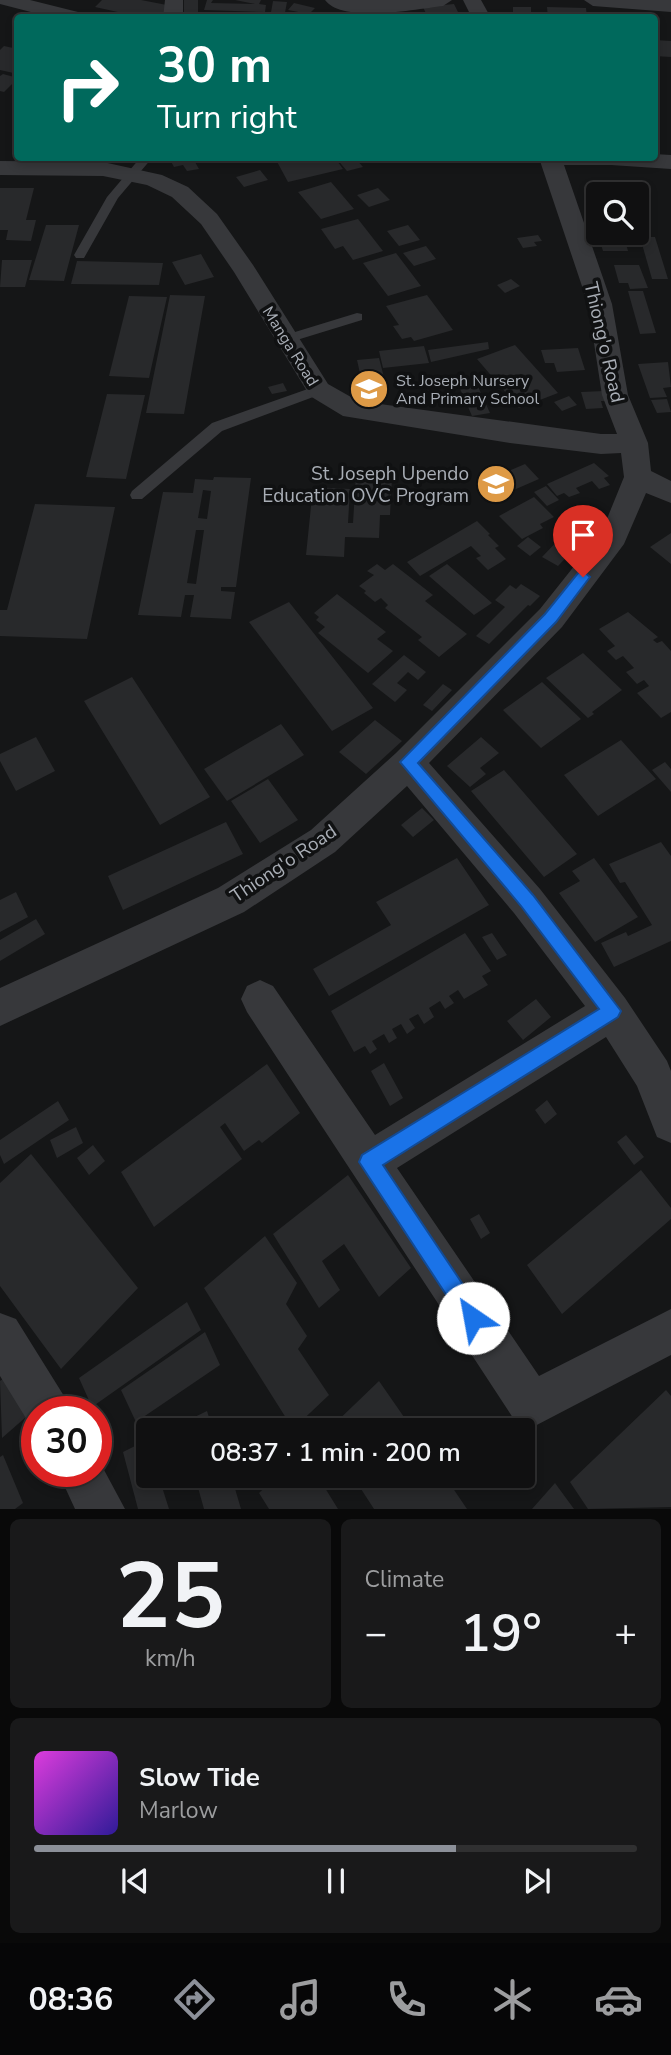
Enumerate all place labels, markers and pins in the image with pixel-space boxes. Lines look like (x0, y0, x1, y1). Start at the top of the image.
school or university icon: St. Joseph Nursery And Primary School (348, 368, 390, 410)
place label: St. Joseph Nursery And Primary School (396, 370, 539, 410)
place label: St. Joseph Upendo Education OVC Program (262, 461, 469, 509)
school or university icon: St. Joseph Upendo Education OVC Program (475, 463, 517, 505)
pin (553, 505, 613, 577)

